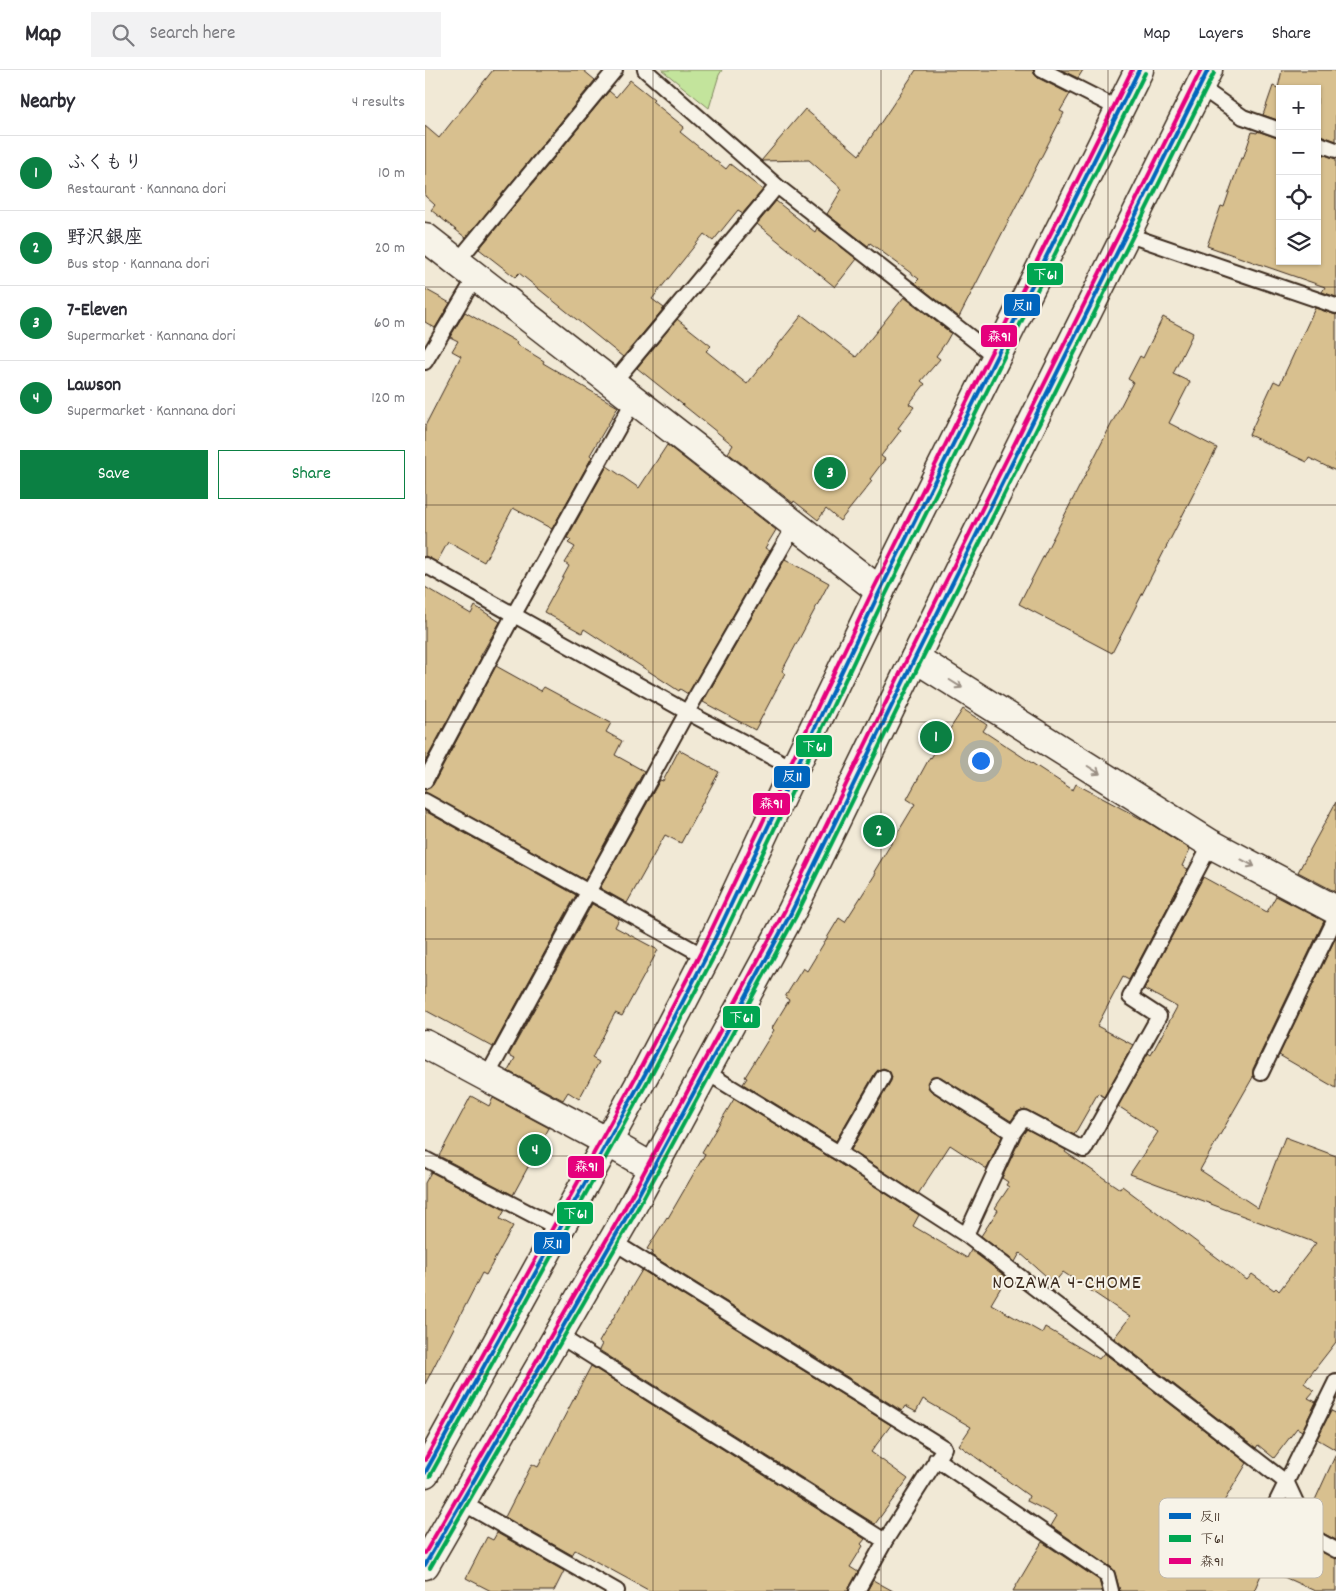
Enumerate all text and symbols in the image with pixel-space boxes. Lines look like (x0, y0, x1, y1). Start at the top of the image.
search box (91, 12, 441, 57)
text: Map (25, 18, 61, 52)
icon: search (109, 21, 137, 49)
text: Search here (149, 21, 235, 48)
text: Map (1143, 22, 1170, 47)
text: Layers (1198, 22, 1244, 47)
text: Share (1272, 22, 1311, 47)
map controls (1276, 85, 1321, 265)
button: + (1276, 85, 1321, 130)
text: Nearby (20, 88, 75, 118)
text: 4 results (352, 91, 405, 114)
button: − (1276, 130, 1321, 175)
text: ふくもり (67, 151, 143, 178)
text: 1 (34, 162, 38, 185)
text: 10 m (378, 162, 405, 185)
button: locate (1276, 175, 1321, 220)
text: Restaurant · Kannana dori (67, 178, 226, 201)
button: layers (1276, 220, 1321, 265)
text: 野沢銀座 (67, 226, 143, 253)
text: 2 (33, 237, 40, 260)
text: 20 m (375, 237, 405, 260)
text: Bus stop · Kannana dori (67, 253, 209, 276)
line badge: 下61 (1026, 262, 1064, 286)
text: 下61 (1033, 266, 1057, 286)
line badge: 反11 (1003, 293, 1041, 317)
text: 反11 (1012, 297, 1032, 317)
text: 7-Eleven (67, 298, 127, 325)
text: 3 (32, 312, 40, 335)
text: 60 m (374, 312, 405, 335)
line badge: 森91 (980, 324, 1018, 348)
text: Supermarket · Kannana dori (67, 325, 235, 348)
text: 森91 (987, 328, 1011, 348)
text: Lawson (67, 373, 121, 400)
text: 4 (33, 387, 39, 410)
text: 120 m (371, 387, 405, 410)
text: Supermarket · Kannana dori (67, 400, 235, 423)
button: Save (20, 450, 208, 499)
button: Share (218, 450, 405, 499)
pin: 3 (814, 454, 846, 492)
one-way arrow (949, 679, 963, 689)
pin: 1 (920, 718, 952, 756)
line badge: 下61 (795, 734, 833, 758)
text: 下61 (802, 738, 826, 758)
your location (968, 748, 994, 774)
line badge: 反11 (773, 765, 811, 789)
one-way arrow (1087, 766, 1101, 776)
text: 反11 (782, 768, 802, 788)
line badge: 森91 (752, 792, 791, 816)
text: 森91 (759, 795, 783, 815)
pin: 2 (863, 812, 895, 850)
one-way arrow (1240, 859, 1255, 869)
line badge: 下61 (722, 1005, 761, 1029)
text: 下61 (729, 1009, 753, 1029)
pin: 4 (519, 1131, 551, 1169)
line badge: 森91 (567, 1155, 605, 1179)
text: 森91 (574, 1158, 598, 1178)
line badge: 下61 (556, 1201, 594, 1225)
text: 下61 (563, 1205, 587, 1225)
line badge: 反11 (533, 1231, 571, 1255)
text: 反11 (542, 1235, 562, 1255)
district label: NOZAWA 4-CHOME (992, 1270, 1142, 1298)
legend (1159, 1498, 1323, 1578)
text: 反11 (1200, 1508, 1220, 1528)
text: 下61 (1200, 1530, 1224, 1550)
text: 森91 (1200, 1553, 1223, 1573)

